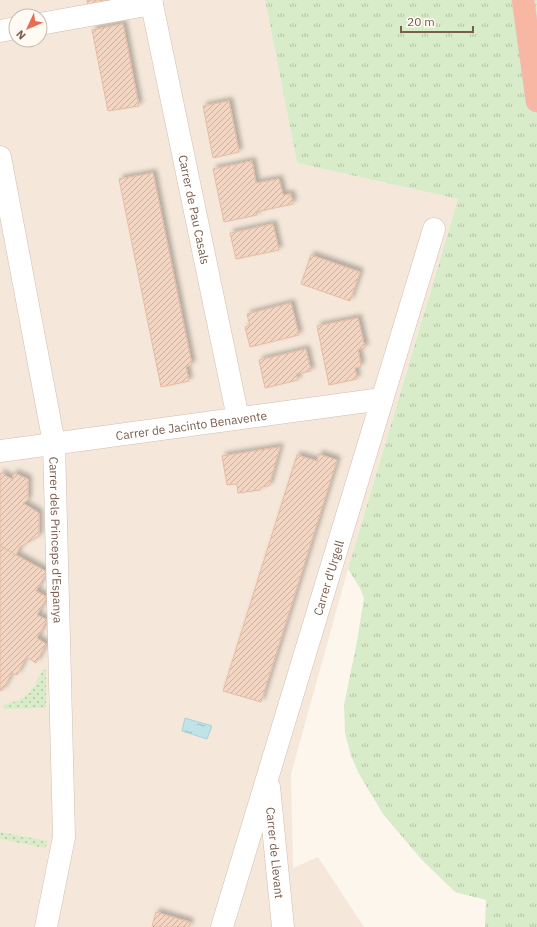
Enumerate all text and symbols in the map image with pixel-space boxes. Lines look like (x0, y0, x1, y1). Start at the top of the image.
north arrow (8, 8, 48, 48)
scale bar (401, 8, 473, 34)
text: 20 m (407, 14, 435, 29)
text: N (13, 27, 29, 43)
street label: Carrer de Pau Casals (176, 153, 213, 266)
street label: Carrer de Jacinto Benavente (115, 407, 268, 443)
street label: Carrer dels Princeps d'Espanya (47, 456, 66, 624)
street label: Carrer d'Urgell (310, 538, 347, 617)
street label: Carrer de Llevant (264, 806, 288, 899)

